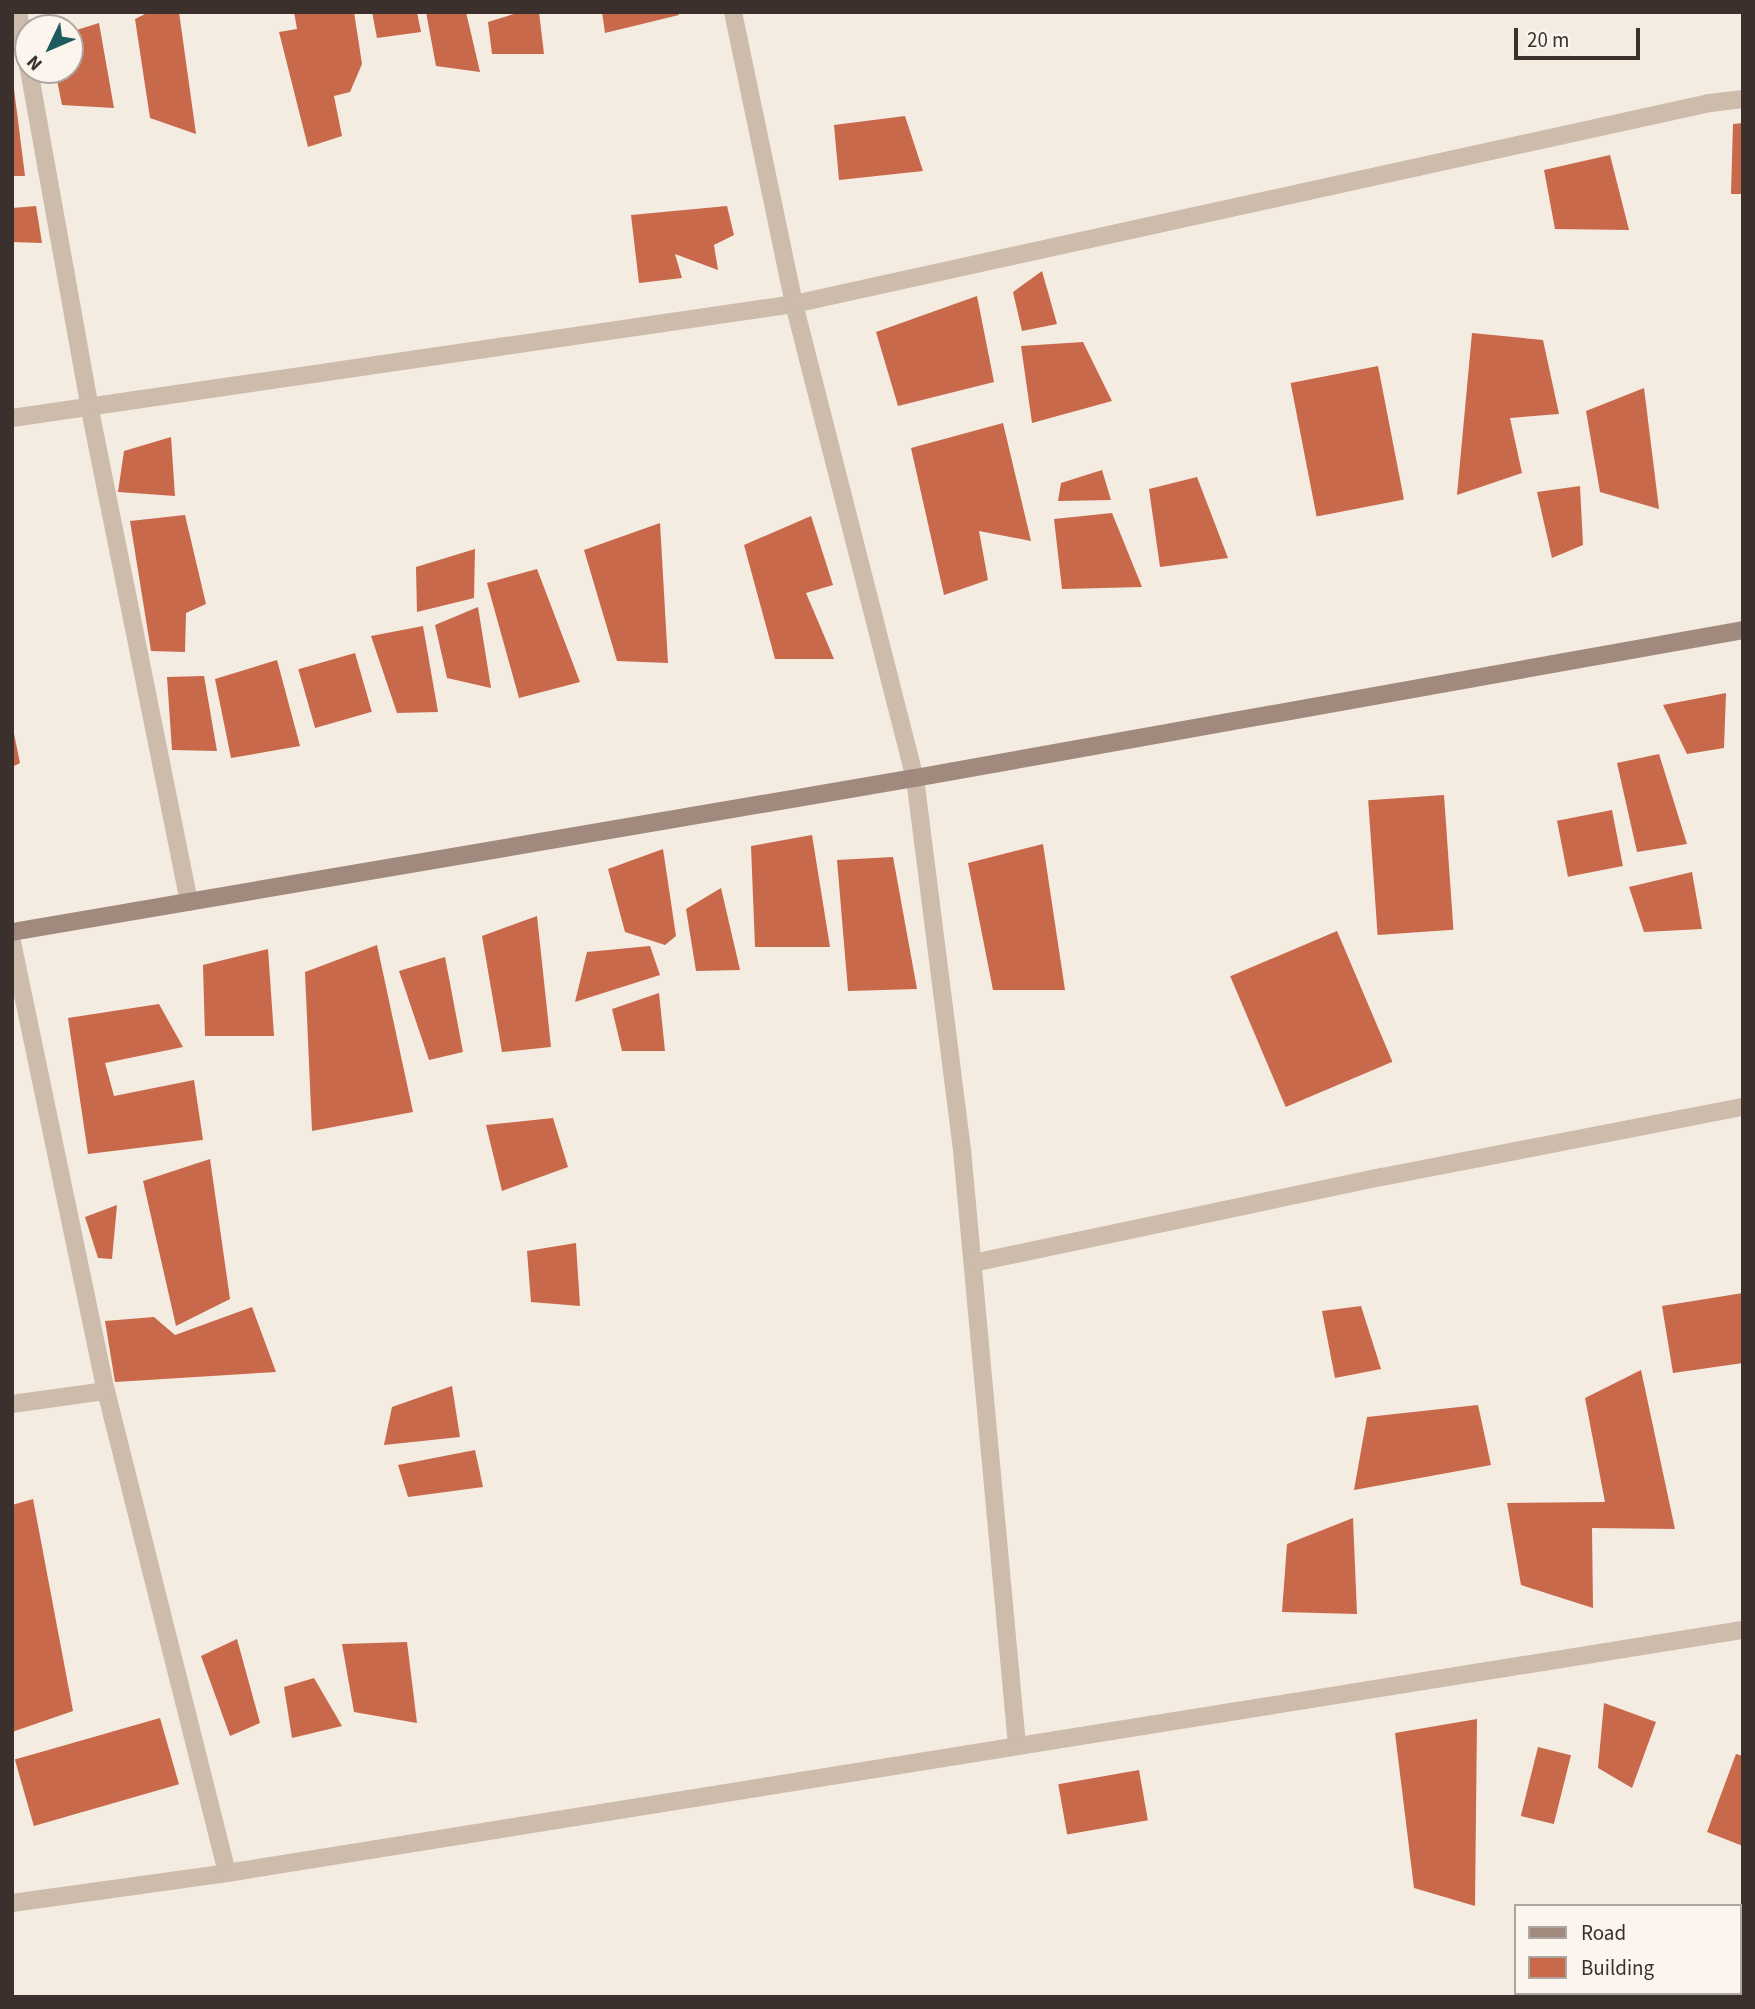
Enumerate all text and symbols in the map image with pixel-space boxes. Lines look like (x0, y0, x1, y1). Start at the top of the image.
north arrow (14, 14, 84, 84)
scale bar (1517, 14, 1643, 58)
text: 20 m (1527, 25, 1569, 55)
text: N (21, 49, 49, 76)
legend (1514, 1904, 1741, 1995)
text: Road (1581, 1918, 1626, 1948)
text: Building (1581, 1953, 1654, 1983)

